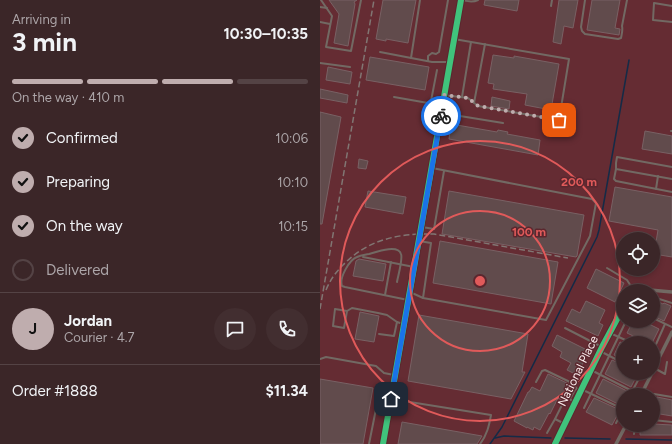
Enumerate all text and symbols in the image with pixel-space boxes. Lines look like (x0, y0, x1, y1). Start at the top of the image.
text: Arriving in (12, 12, 71, 27)
text: 10:30–10:35 (224, 25, 308, 43)
text: 3 min (12, 26, 77, 58)
text: On the way · 410 m (12, 90, 124, 105)
courier (421, 96, 461, 136)
pin (542, 103, 576, 137)
icon: bike (430, 105, 452, 127)
icon: bag (548, 109, 570, 131)
icon: check (12, 127, 34, 149)
text: Confirmed (46, 129, 118, 147)
text: 10:06 (275, 131, 308, 146)
icon: check (12, 171, 34, 193)
text: Preparing (46, 173, 110, 191)
text: 10:10 (277, 175, 308, 190)
text: 200 m (561, 175, 597, 189)
icon: check (12, 215, 34, 237)
text: On the way (46, 217, 123, 235)
text: 10:15 (278, 219, 308, 234)
text: 100 m (512, 225, 546, 239)
map controls (616, 232, 660, 432)
button: locate (616, 232, 660, 276)
text: Delivered (46, 261, 109, 279)
centre of rings (473, 274, 487, 288)
button: layers (616, 284, 660, 328)
button: chat (214, 308, 256, 350)
button: phone (266, 308, 308, 350)
text: Jordan (64, 312, 112, 330)
text: J (29, 320, 37, 338)
text: Courier · 4.7 (64, 330, 135, 345)
street label: National Place (555, 333, 601, 409)
button: + (616, 336, 660, 380)
text: Order #1888 (12, 382, 98, 400)
text: $11.34 (265, 382, 308, 400)
pin (374, 382, 408, 416)
icon: home (380, 388, 402, 410)
button: − (616, 388, 660, 432)

